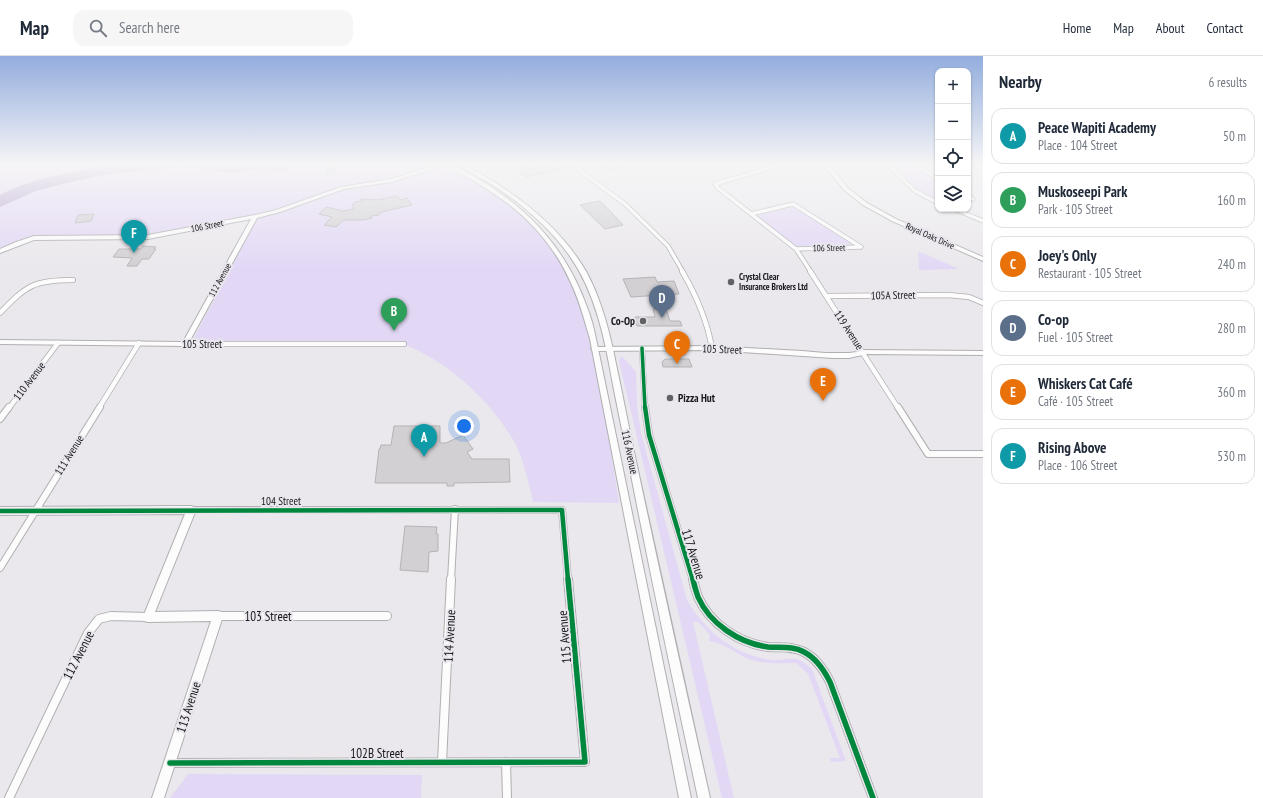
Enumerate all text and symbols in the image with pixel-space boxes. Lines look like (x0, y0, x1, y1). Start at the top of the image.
search box (73, 10, 353, 46)
text: Map (20, 16, 49, 40)
icon: search (87, 17, 109, 39)
text: Search here (119, 18, 180, 37)
text: Home (1063, 19, 1091, 37)
text: Map (1113, 19, 1134, 37)
text: About (1156, 19, 1185, 37)
text: Contact (1207, 19, 1243, 37)
map controls (935, 68, 971, 212)
button: + (935, 68, 971, 104)
text: Nearby (999, 71, 1042, 93)
text: 6 results (1208, 74, 1247, 91)
button: − (935, 104, 971, 140)
text: Peace Wapiti Academy (1038, 118, 1156, 137)
text: A (1010, 128, 1016, 145)
text: 50 m (1223, 128, 1246, 145)
text: Place · 104 Street (1038, 137, 1117, 154)
button: locate (935, 140, 971, 176)
button: layers (935, 176, 971, 212)
text: Muskoseepi Park (1038, 182, 1127, 201)
text: B (1010, 192, 1016, 209)
text: 160 m (1217, 192, 1246, 209)
text: Park · 105 Street (1038, 201, 1113, 218)
street label: 106 Street (190, 217, 225, 234)
pin: F (121, 220, 147, 253)
street label: Royal Oaks Drive (904, 220, 956, 251)
street label: 106 Street (813, 242, 846, 253)
text: Joey's Only (1038, 246, 1096, 265)
text: C (1010, 256, 1016, 273)
text: 240 m (1217, 256, 1246, 273)
street label: 112 Avenue (206, 261, 233, 298)
text: Restaurant · 105 Street (1038, 265, 1141, 282)
place label: Crystal Clear Insurance Brokers Ltd (739, 271, 808, 292)
marker: Crystal Clear Insurance Brokers Ltd (726, 277, 736, 287)
pin: D (649, 285, 675, 318)
street label: 105A Street (870, 288, 916, 302)
pin: B (381, 298, 407, 331)
street label: 119 Avenue (831, 307, 867, 353)
text: Co-op (1038, 310, 1069, 329)
place label: Co-Op (611, 314, 635, 328)
marker: Co-Op (638, 316, 648, 326)
text: D (1010, 320, 1016, 337)
text: 280 m (1217, 320, 1246, 337)
text: Fuel · 105 Street (1038, 329, 1113, 346)
pin: C (664, 331, 690, 364)
street label: 105 Street (182, 337, 222, 351)
street label: 105 Street (702, 341, 742, 357)
street label: 110 Avenue (10, 359, 48, 403)
pin: E (810, 368, 836, 401)
text: Whiskers Cat Café (1038, 374, 1133, 393)
text: E (1010, 384, 1016, 401)
text: 360 m (1217, 384, 1246, 401)
place label: Pizza Hut (678, 391, 716, 405)
marker: Pizza Hut (665, 393, 675, 403)
text: Café · 105 Street (1038, 393, 1113, 410)
your location (454, 416, 474, 436)
pin: A (411, 424, 437, 457)
street label: 116 Avenue (619, 429, 642, 476)
street label: 111 Avenue (51, 432, 87, 478)
text: Rising Above (1038, 438, 1107, 457)
text: F (1010, 448, 1016, 465)
text: 530 m (1217, 448, 1246, 465)
text: Place · 106 Street (1038, 457, 1117, 474)
street label: 104 Street (261, 494, 301, 508)
street label: 117 Avenue (678, 527, 709, 582)
street label: 103 Street (244, 608, 292, 625)
street label: 114 Avenue (440, 609, 459, 663)
street label: 115 Avenue (554, 610, 575, 664)
street label: 112 Avenue (59, 628, 98, 683)
street label: 113 Avenue (172, 679, 205, 735)
street label: 102B Street (350, 745, 404, 762)

